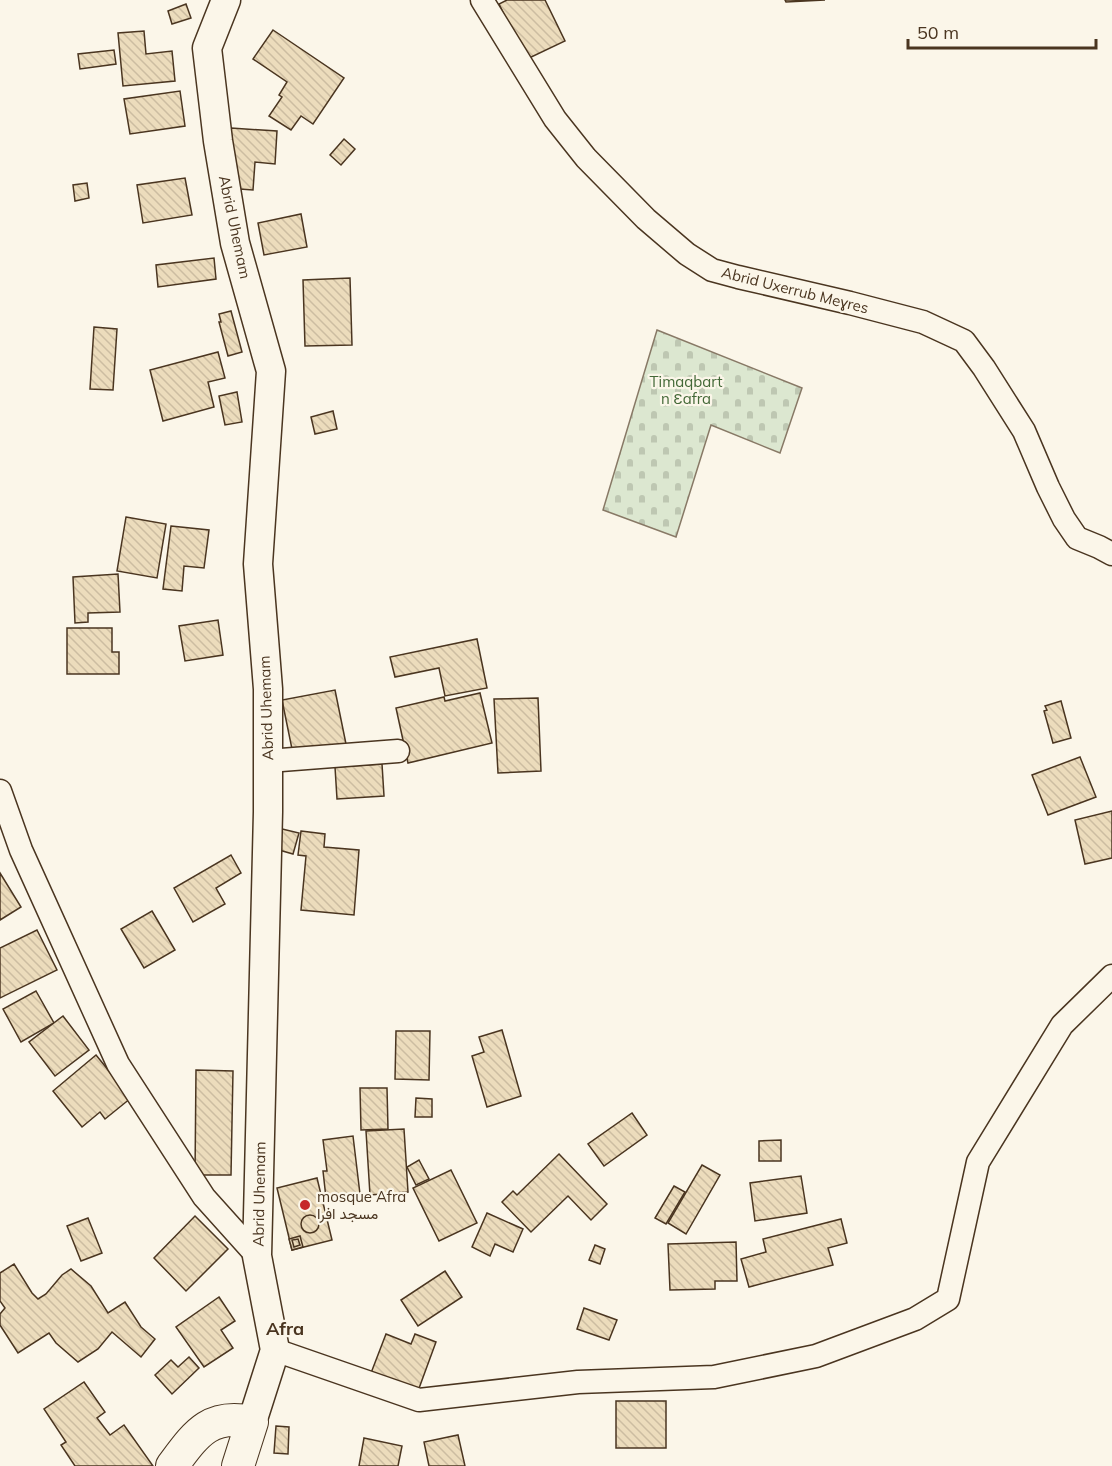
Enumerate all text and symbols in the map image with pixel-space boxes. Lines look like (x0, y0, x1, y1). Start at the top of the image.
scale bar (908, 12, 1096, 50)
text: 50 m (917, 21, 959, 44)
street label: Abrid Uhemam (215, 174, 255, 280)
street label: Abrid Uxerrub Meɣres (720, 263, 870, 317)
park label: Timaqbart n Ɛafra (650, 372, 722, 408)
street label: Abrid Uhemam (255, 655, 277, 761)
street label: Abrid Uhemam (249, 1141, 269, 1247)
place label: mosque Afra مسجد افرا (317, 1187, 406, 1223)
marker: mosque Afra مسجد افرا (298, 1198, 312, 1212)
district label: Afra (266, 1317, 304, 1340)

